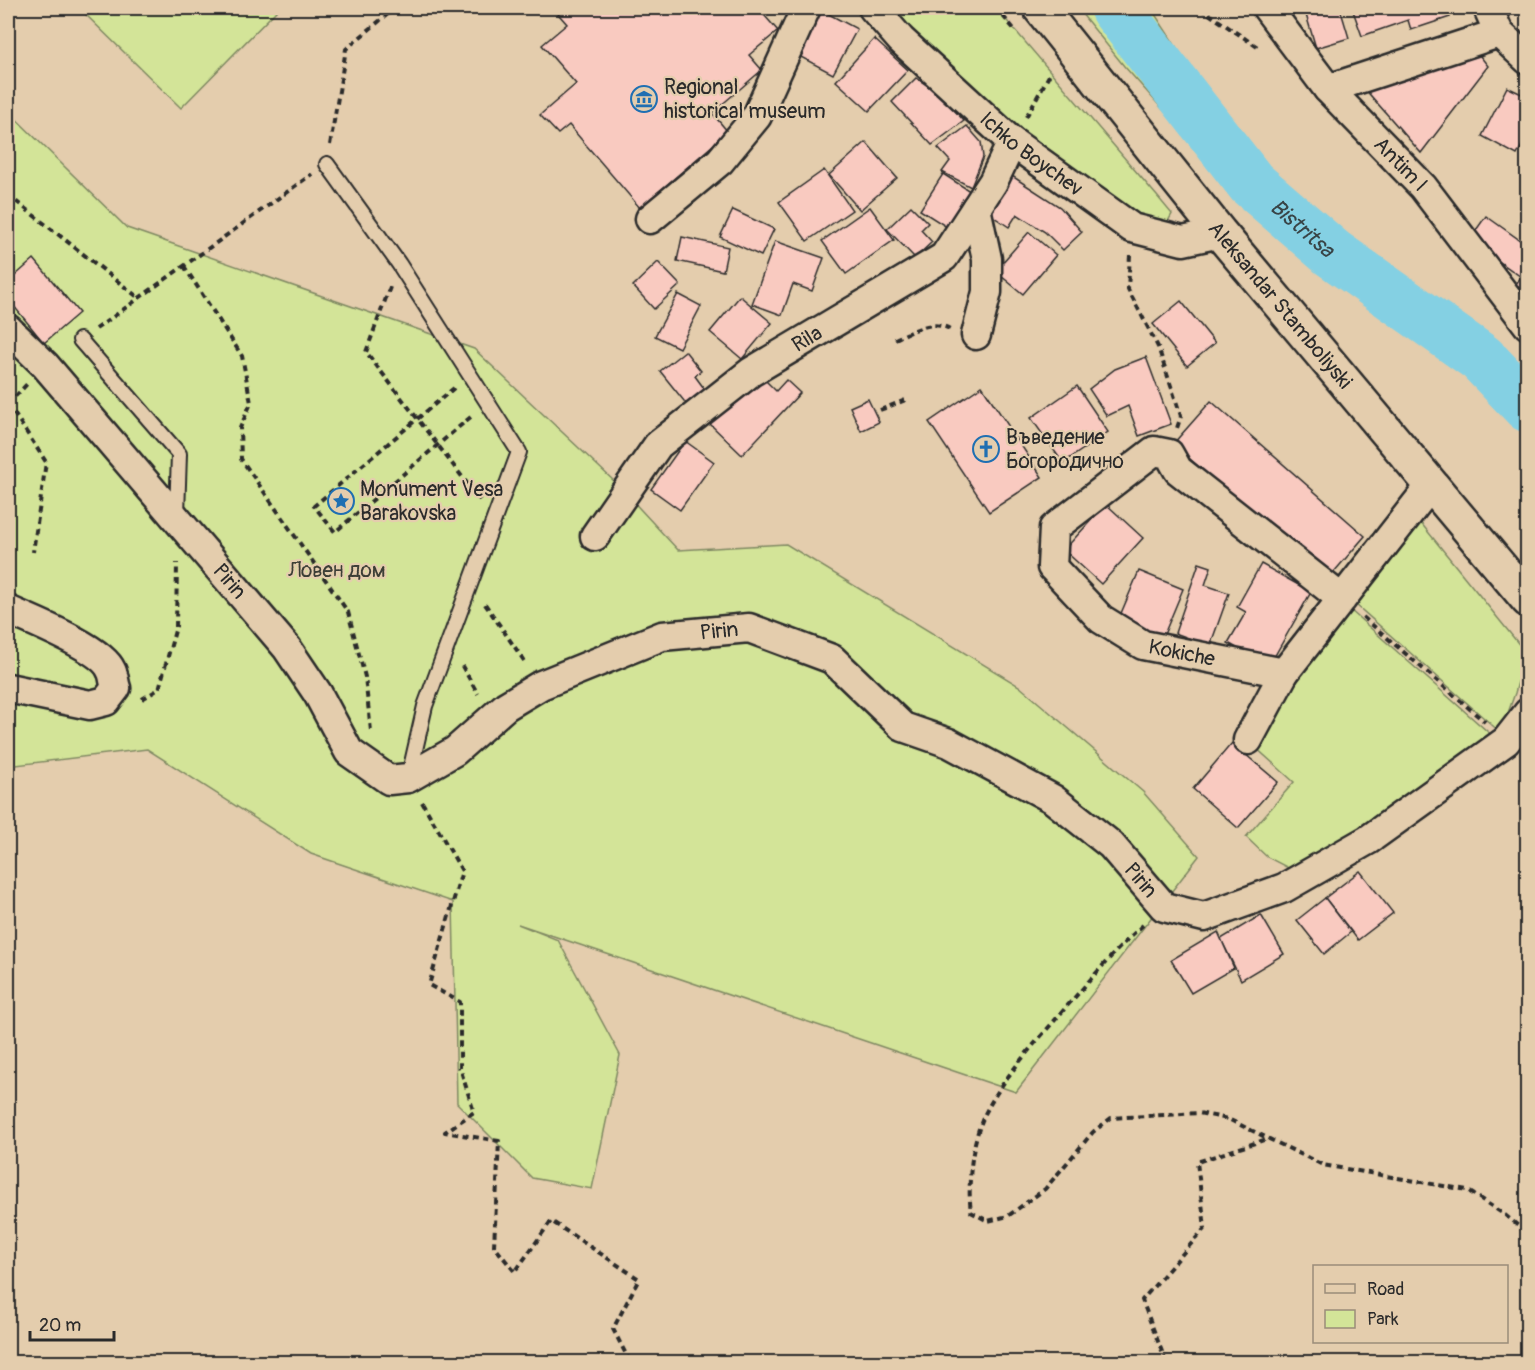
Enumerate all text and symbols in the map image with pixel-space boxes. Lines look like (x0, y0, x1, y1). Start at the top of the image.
place label: Regional historical museum (664, 74, 826, 125)
museum icon: Regional historical museum (629, 84, 659, 114)
street label: Ichko Boychev (974, 106, 1088, 203)
street label: Antim I (1368, 131, 1433, 198)
water label: Bistritsa (1264, 193, 1341, 265)
street label: Aleksandar Stamboliyski (1202, 216, 1358, 395)
street label: Rila (787, 320, 827, 359)
place label: Въведение Богородично (1006, 424, 1124, 475)
church icon: Въведение Богородично (971, 434, 1001, 464)
place label: Monument Vesa Barakovska (360, 476, 503, 527)
place icon: Monument Vesa Barakovska (326, 486, 356, 516)
park label: Ловен дом (287, 557, 386, 584)
street label: Pirin (207, 558, 252, 605)
street label: Pirin (699, 616, 739, 646)
street label: Kokiche (1146, 633, 1218, 673)
street label: Pirin (1118, 857, 1163, 904)
legend (1313, 1265, 1508, 1343)
text: Road (1367, 1278, 1404, 1301)
scale bar (30, 1304, 114, 1342)
text: Park (1367, 1308, 1399, 1331)
text: 20 m (39, 1314, 81, 1337)

